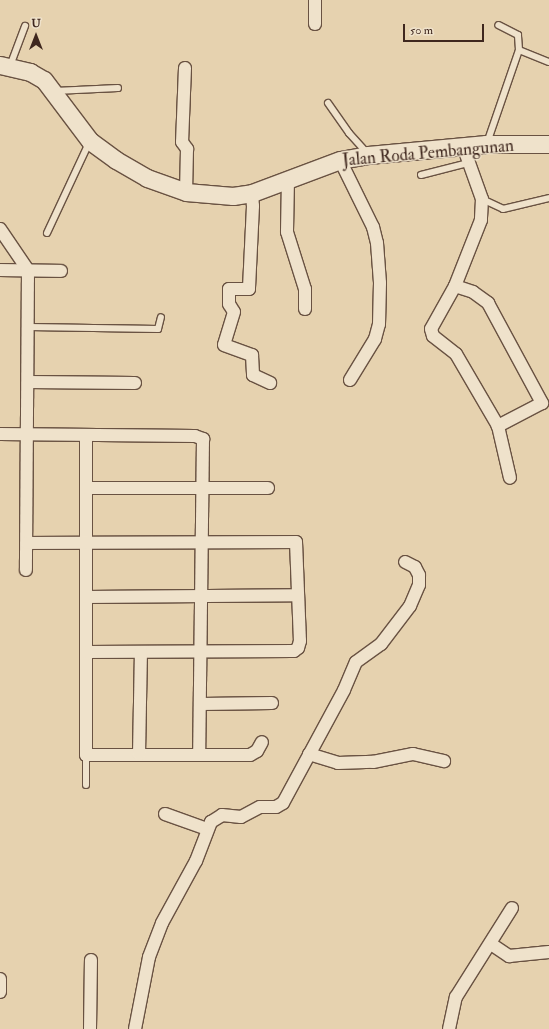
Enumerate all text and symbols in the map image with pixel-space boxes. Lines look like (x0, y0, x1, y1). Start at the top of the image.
north arrow (16, 16, 56, 56)
scale bar (405, 16, 486, 42)
text: U (31, 17, 41, 30)
text: 50 m (410, 23, 433, 38)
street label: Jalan Roda Pembangunan (341, 135, 515, 171)

